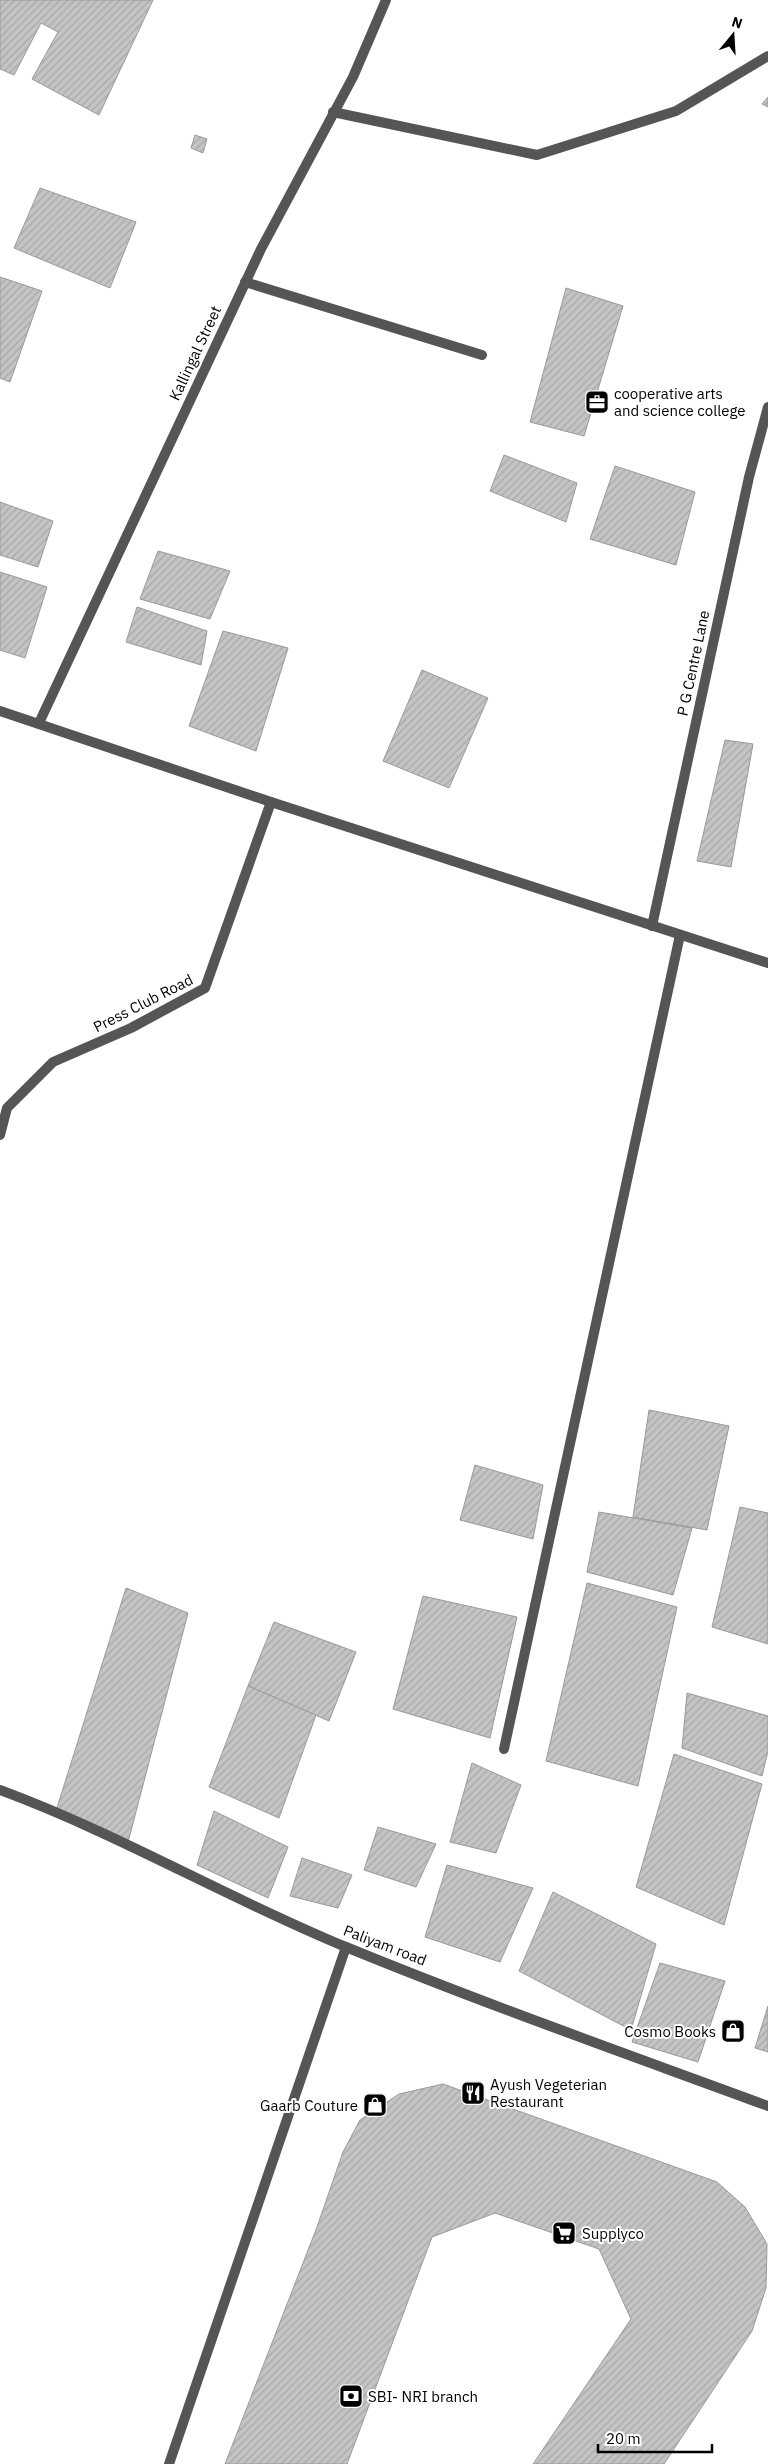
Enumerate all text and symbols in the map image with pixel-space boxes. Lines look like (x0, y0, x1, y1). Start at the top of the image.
north arrow (708, 10, 758, 60)
text: N (729, 13, 745, 33)
street label: Kallingal Street (165, 303, 225, 403)
place label: cooperative arts and science college (614, 384, 746, 420)
office icon: cooperative arts and science college (584, 389, 610, 415)
street label: P G Centre Lane (673, 608, 713, 718)
street label: Press Club Road (90, 970, 196, 1036)
street label: Paliyam road (341, 1920, 429, 1970)
shop icon: Cosmo Books (720, 2018, 746, 2044)
place label: Cosmo Books (624, 2022, 716, 2041)
place label: Ayush Vegeterian Restaurant (490, 2075, 607, 2111)
restaurant icon: Ayush Vegeterian Restaurant (460, 2080, 486, 2106)
shop icon: Gaarb Couture (362, 2092, 388, 2118)
place label: Gaarb Couture (260, 2096, 358, 2115)
supermarket icon: Supplyco (551, 2220, 577, 2246)
place label: Supplyco (582, 2224, 644, 2243)
bank icon: SBI- NRI branch (338, 2383, 364, 2409)
place label: SBI- NRI branch (368, 2387, 478, 2406)
scale bar (598, 2422, 712, 2454)
text: 20 m (606, 2429, 641, 2448)

